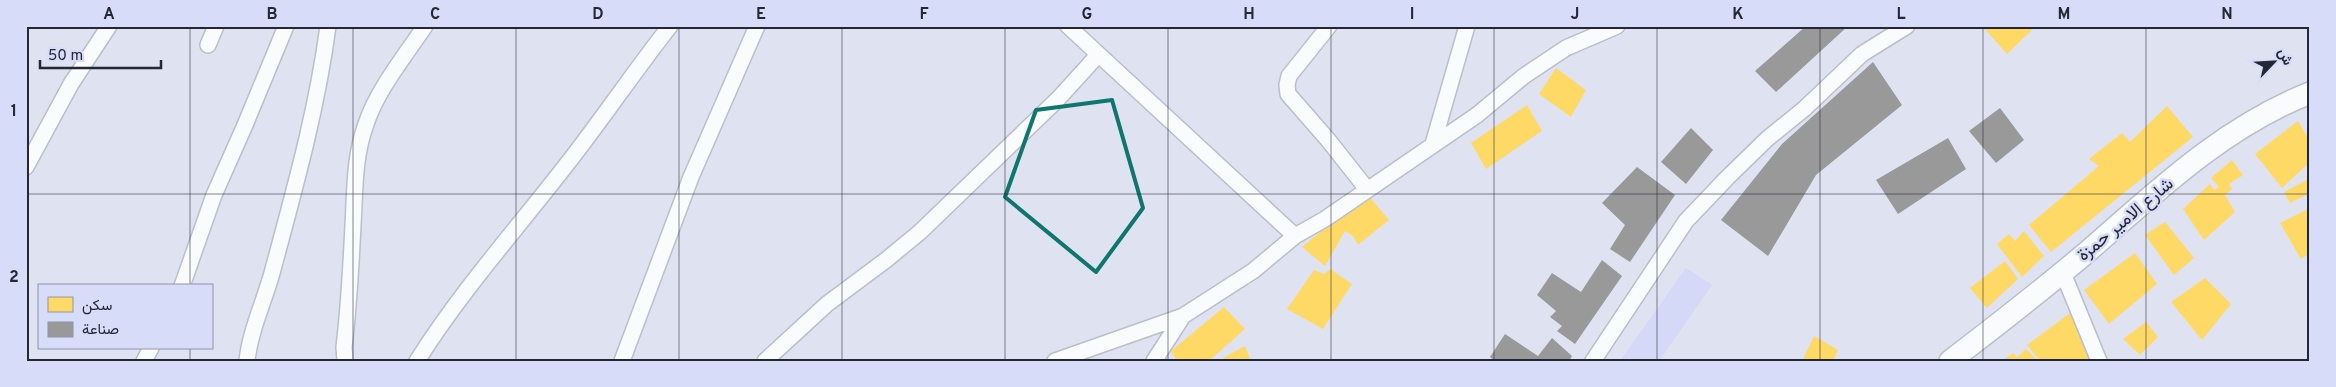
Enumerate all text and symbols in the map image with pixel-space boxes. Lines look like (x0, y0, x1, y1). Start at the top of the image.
text: A (103, 5, 115, 25)
text: B (266, 5, 278, 25)
text: C (430, 5, 440, 25)
text: D (592, 5, 604, 25)
text: E (756, 5, 766, 25)
text: F (919, 5, 929, 25)
text: G (1082, 5, 1092, 25)
text: H (1243, 5, 1255, 25)
text: I (1410, 5, 1414, 25)
text: J (1571, 5, 1579, 25)
text: K (1732, 5, 1744, 25)
text: L (1896, 5, 1906, 25)
text: M (2058, 5, 2070, 25)
text: N (2221, 5, 2233, 25)
scale bar (40, 38, 161, 70)
north arrow (2248, 38, 2298, 88)
text: ش (2273, 46, 2296, 69)
text: 50 m (48, 47, 83, 66)
text: 1 (11, 102, 17, 122)
street label: شارع الامير حمزة (2073, 173, 2179, 267)
text: 2 (9, 268, 19, 288)
legend (38, 284, 212, 350)
text: سكن (82, 297, 112, 316)
text: صناعة (82, 321, 119, 340)

